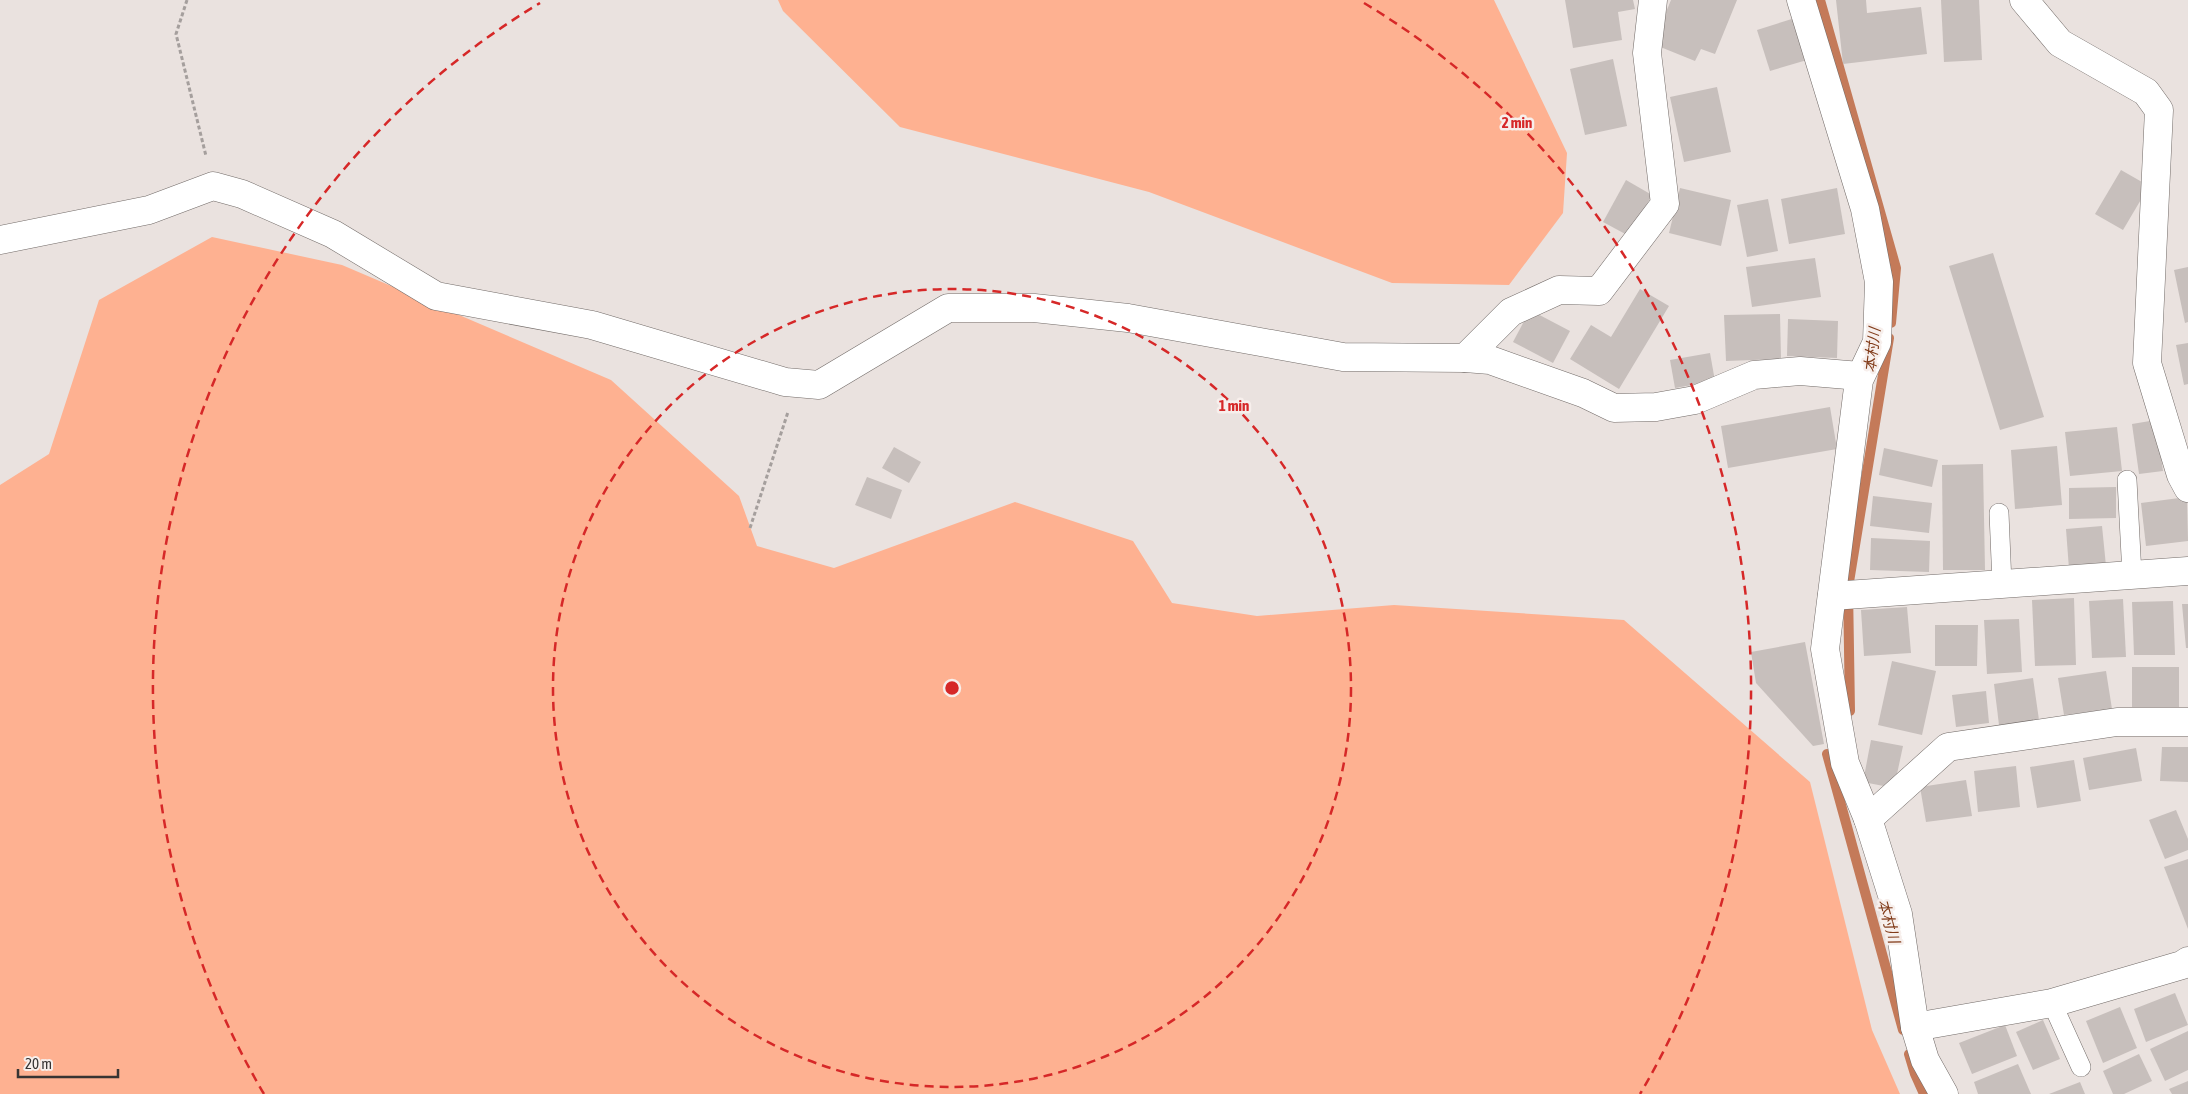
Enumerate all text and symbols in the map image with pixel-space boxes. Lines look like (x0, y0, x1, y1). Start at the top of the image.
text: 2 min (1502, 114, 1532, 131)
water label: 本村川 (1861, 325, 1883, 373)
text: 1 min (1219, 397, 1249, 414)
centre of rings (943, 679, 961, 697)
water label: 本村川 (1875, 897, 1904, 947)
scale bar (18, 1046, 118, 1078)
text: 20 m (25, 1055, 52, 1072)

